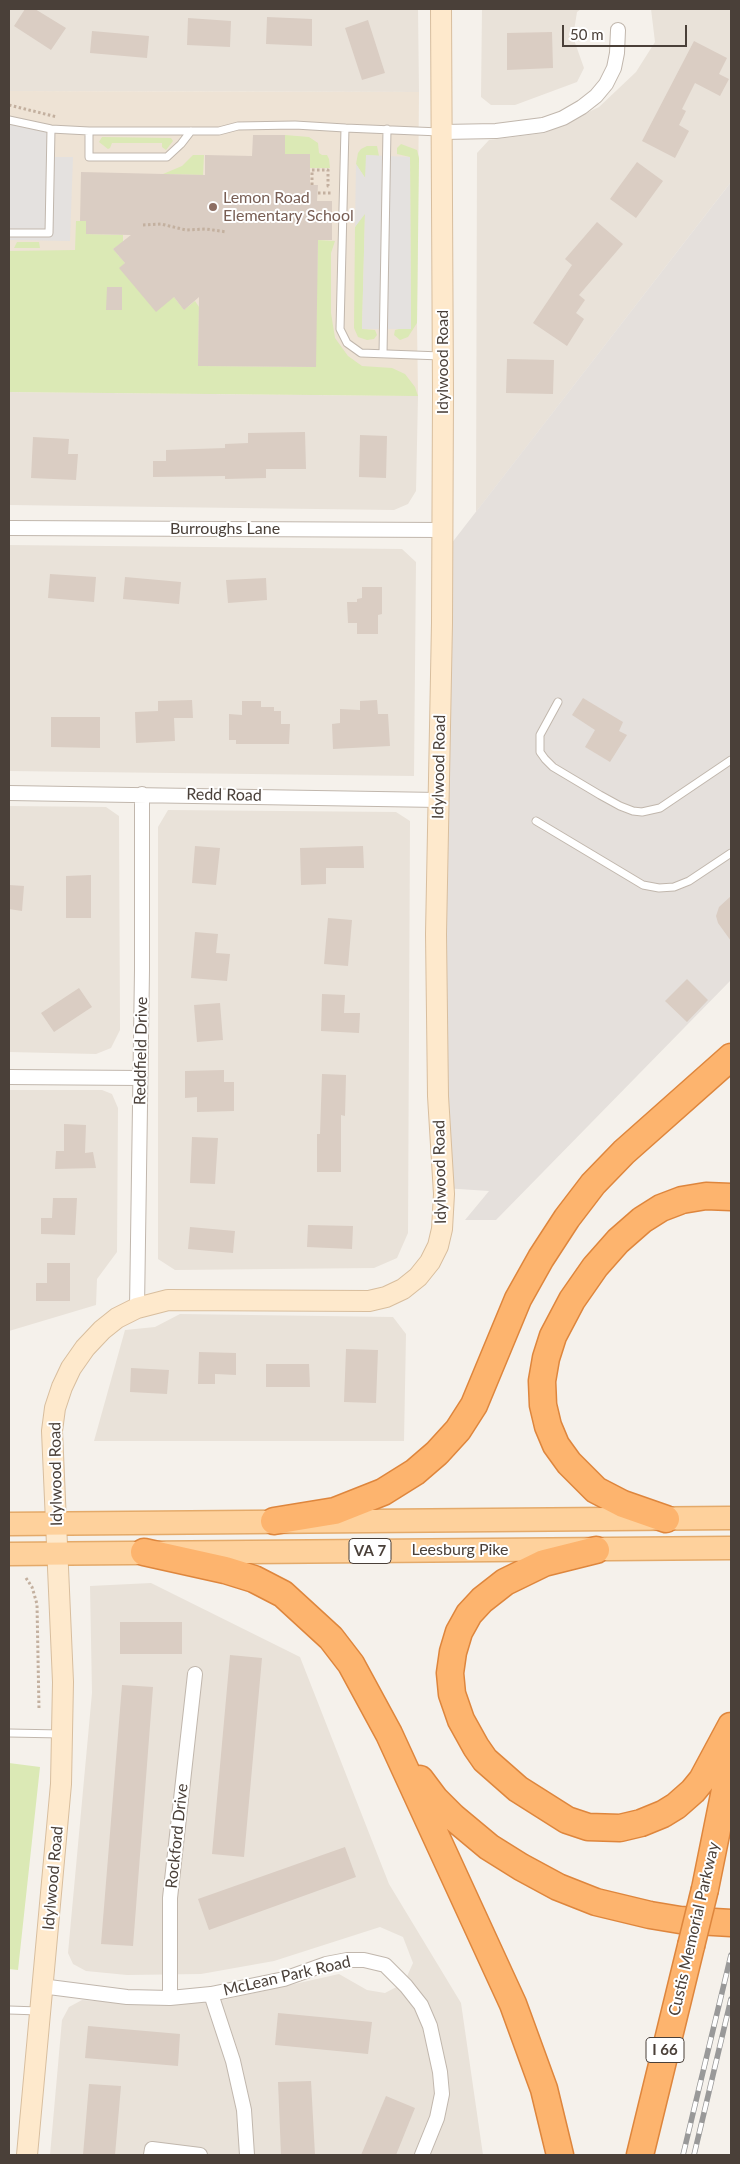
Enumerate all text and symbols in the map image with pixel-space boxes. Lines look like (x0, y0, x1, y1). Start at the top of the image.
scale bar (565, 15, 690, 47)
text: 50 m (570, 25, 604, 43)
place label: Lemon Road Elementary School (223, 188, 354, 226)
marker: Lemon Road Elementary School (207, 201, 219, 213)
street label: Idylwood Road (433, 310, 453, 414)
street label: Burroughs Lane (170, 519, 280, 539)
street label: Idylwood Road (428, 715, 450, 819)
street label: Redd Road (186, 785, 262, 805)
street label: Reddfield Drive (130, 997, 152, 1105)
street label: Idylwood Road (429, 1120, 451, 1224)
street label: Idylwood Road (45, 1422, 67, 1526)
road number: VA 7 (349, 1538, 391, 1564)
street label: Leesburg Pike (412, 1540, 508, 1560)
street label: Rockford Drive (162, 1783, 192, 1889)
street label: Idylwood Road (39, 1825, 67, 1931)
street label: Custis Memorial Parkway (665, 1840, 723, 2018)
street label: McLean Park Road (221, 1952, 353, 2000)
road number: I 66 (646, 2038, 684, 2062)

